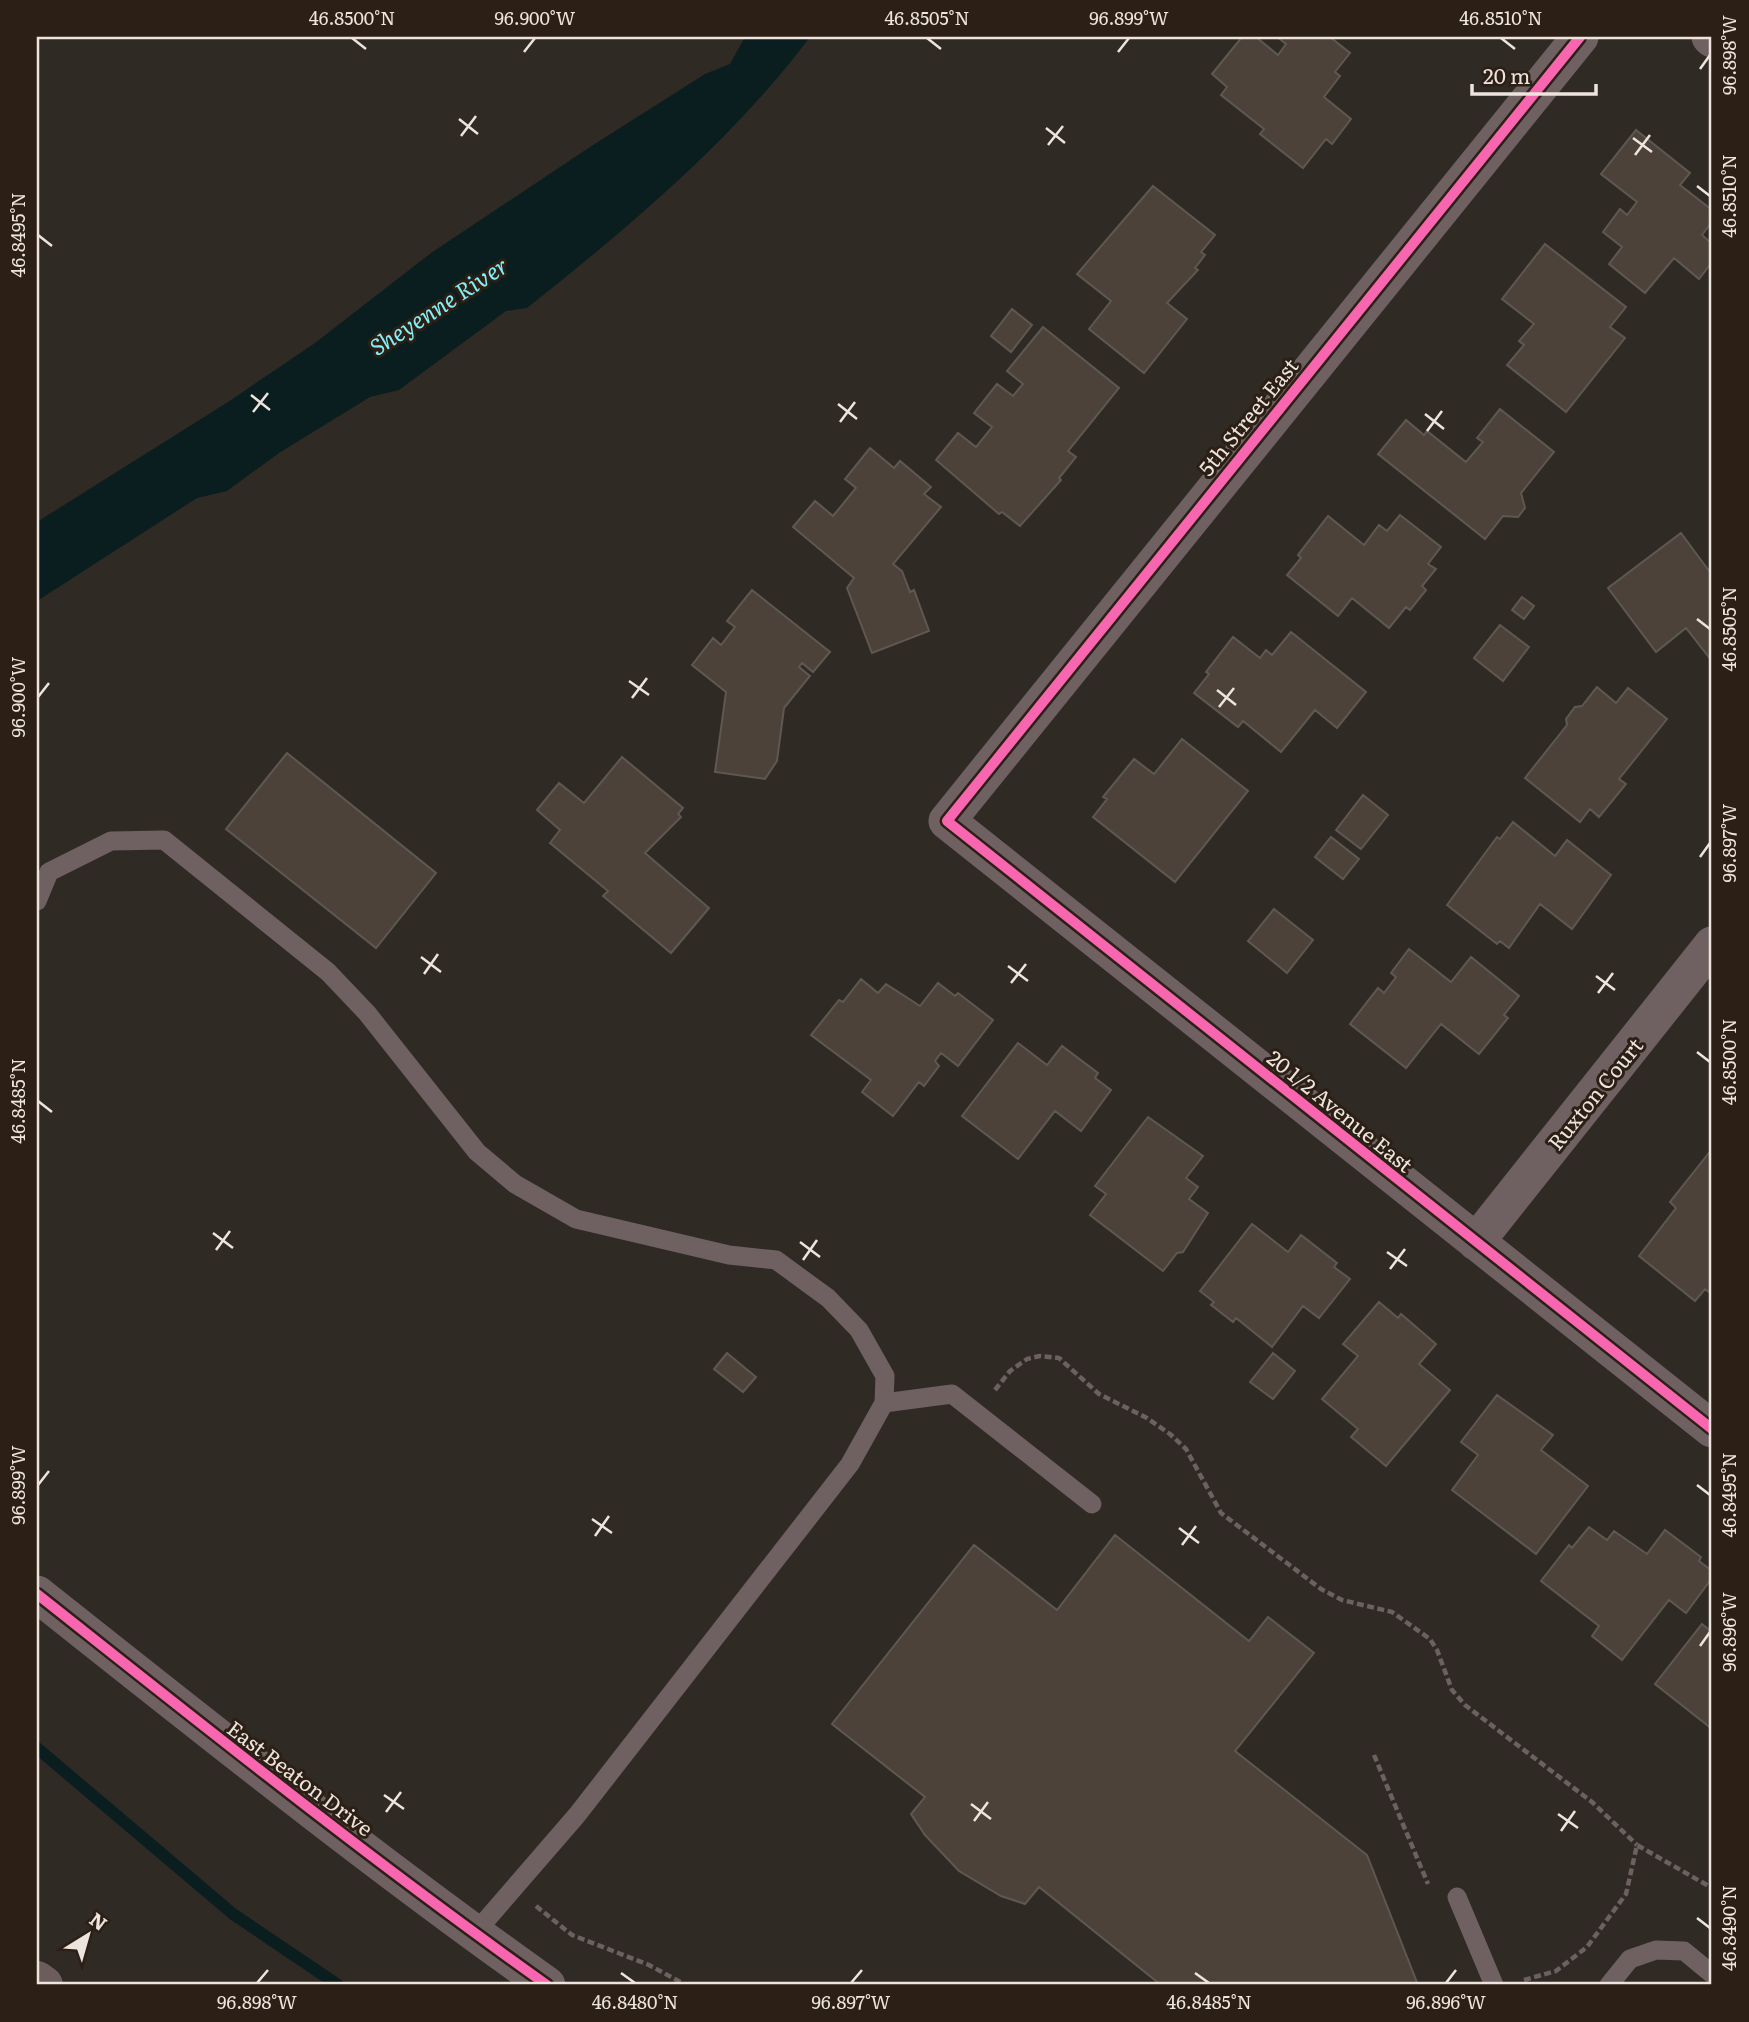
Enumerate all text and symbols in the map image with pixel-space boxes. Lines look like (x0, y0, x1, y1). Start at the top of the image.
text: 46.8500°N (309, 4, 395, 31)
text: 96.900°W (495, 4, 576, 31)
text: 46.8505°N (884, 4, 970, 31)
text: 96.899°W (1089, 4, 1169, 31)
text: 46.8510°N (1459, 4, 1543, 31)
text: 96.898°W (1715, 15, 1742, 95)
scale bar (1472, 52, 1597, 96)
text: 20 m (1483, 59, 1530, 90)
text: 46.8510°N (1715, 154, 1742, 238)
text: 46.8495°N (4, 193, 31, 277)
water label: Sheyenne River (362, 247, 514, 363)
street label: 5th Street East (1190, 350, 1305, 482)
text: 46.8505°N (1715, 586, 1742, 672)
text: 96.900°W (4, 656, 31, 737)
text: 96.897°W (1715, 803, 1742, 882)
text: 46.8500°N (1715, 1019, 1742, 1105)
street label: Ruxton Court (1539, 1030, 1649, 1156)
street label: 20 1/2 Avenue East (1261, 1041, 1421, 1179)
text: 46.8485°N (4, 1058, 31, 1144)
text: 96.899°W (4, 1445, 31, 1525)
text: 46.8495°N (1715, 1453, 1742, 1537)
text: 96.896°W (1715, 1592, 1742, 1672)
street label: East Beaton Drive (222, 1712, 381, 1842)
text: 46.8490°N (1715, 1885, 1742, 1971)
north arrow (52, 1899, 122, 1969)
text: N (84, 1905, 114, 1937)
text: 96.898°W (217, 1988, 297, 2015)
text: 46.8480°N (592, 1988, 678, 2015)
text: 96.897°W (812, 1988, 891, 2015)
text: 46.8485°N (1166, 1988, 1252, 2015)
text: 96.896°W (1406, 1988, 1486, 2015)

